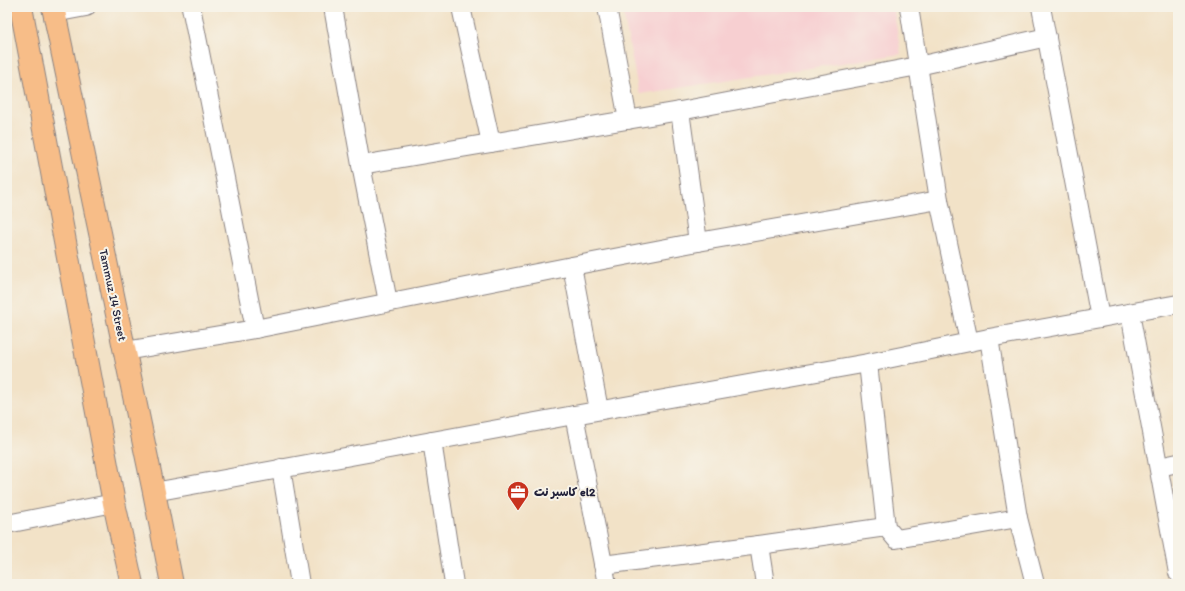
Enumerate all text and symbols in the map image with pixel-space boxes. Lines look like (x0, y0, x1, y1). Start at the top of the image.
street label: Tammuz 14 Street (96, 248, 130, 343)
office icon: كاسبر نت el2 (505, 479, 531, 512)
place label: كاسبر نت el2 (534, 485, 596, 499)

